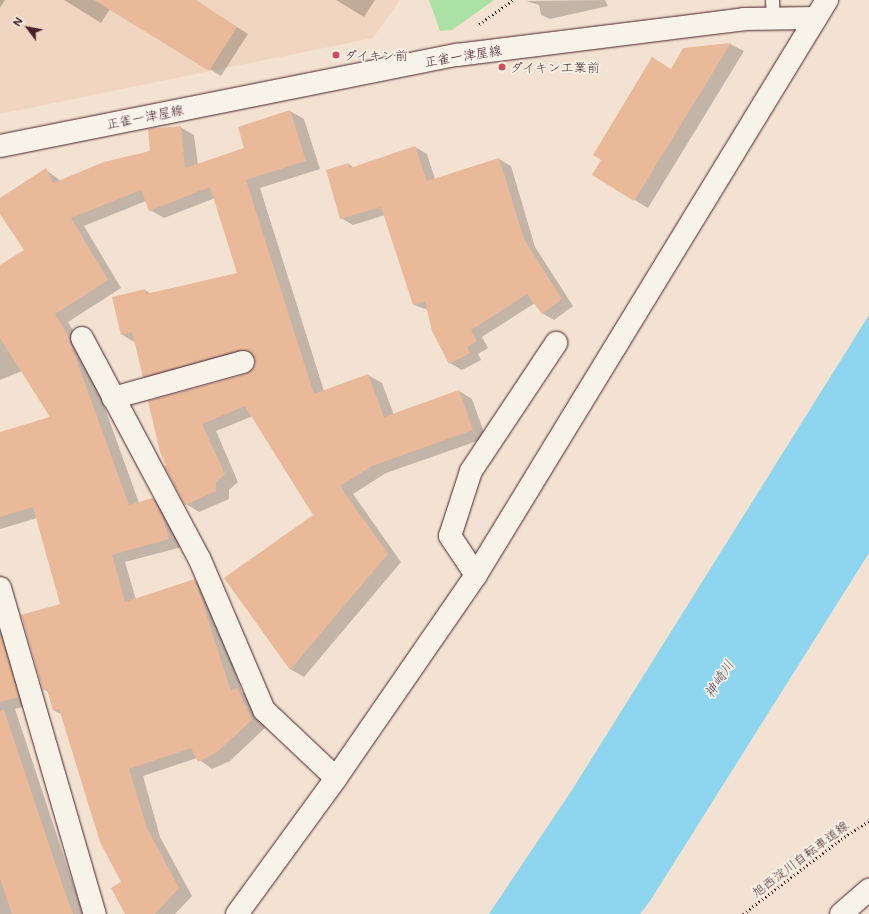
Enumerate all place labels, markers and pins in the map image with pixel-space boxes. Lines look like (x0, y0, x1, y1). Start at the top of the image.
place label: ダイキン前 (344, 47, 409, 63)
marker: ダイキン前 (331, 50, 341, 60)
place label: ダイキン工業前 (510, 59, 601, 75)
marker: ダイキン工業前 (497, 62, 507, 72)

